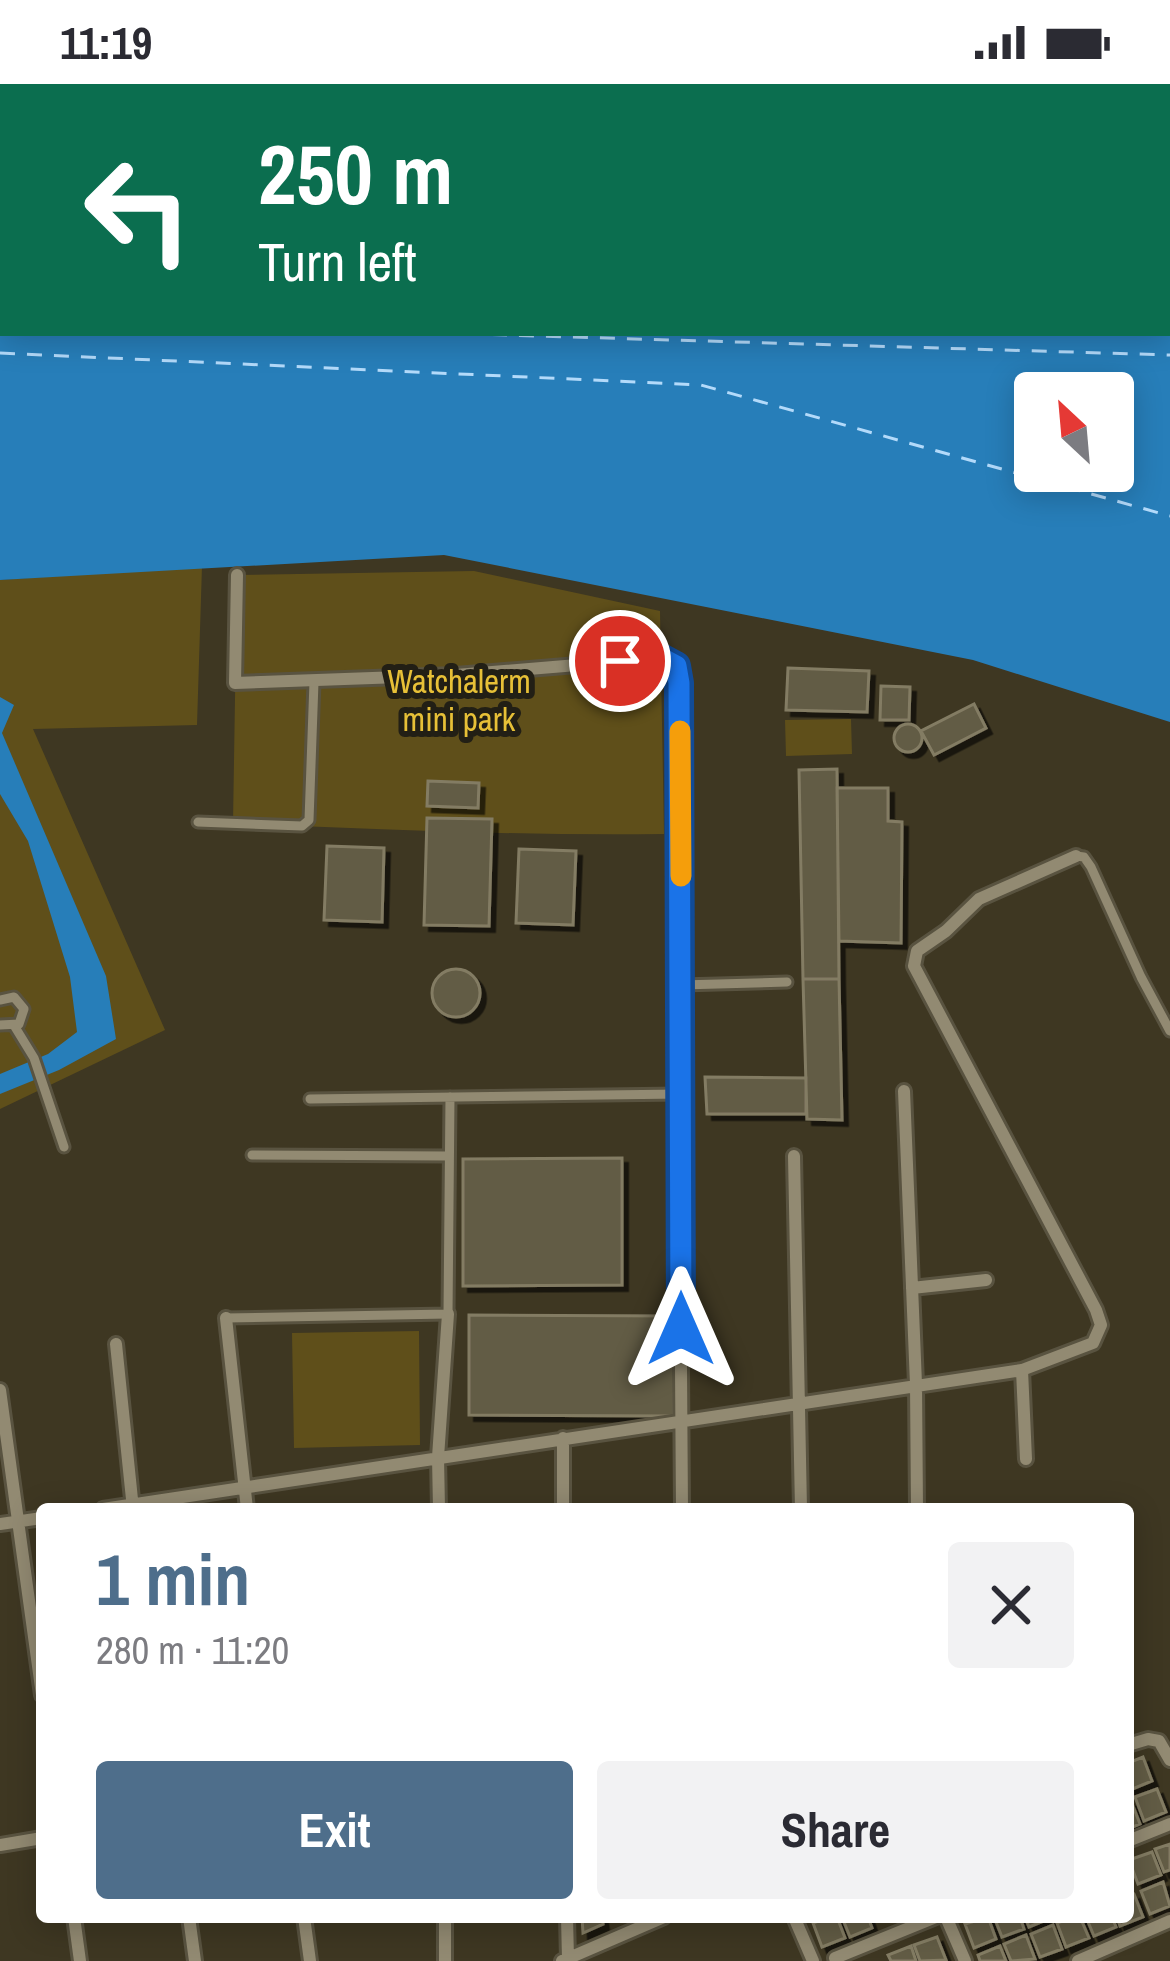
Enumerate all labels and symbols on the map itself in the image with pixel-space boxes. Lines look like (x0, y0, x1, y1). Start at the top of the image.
north arrow (1014, 372, 1134, 492)
pin (569, 610, 671, 712)
park label: Watchalerm mini park (387, 659, 531, 741)
position arrow (618, 1266, 744, 1392)

